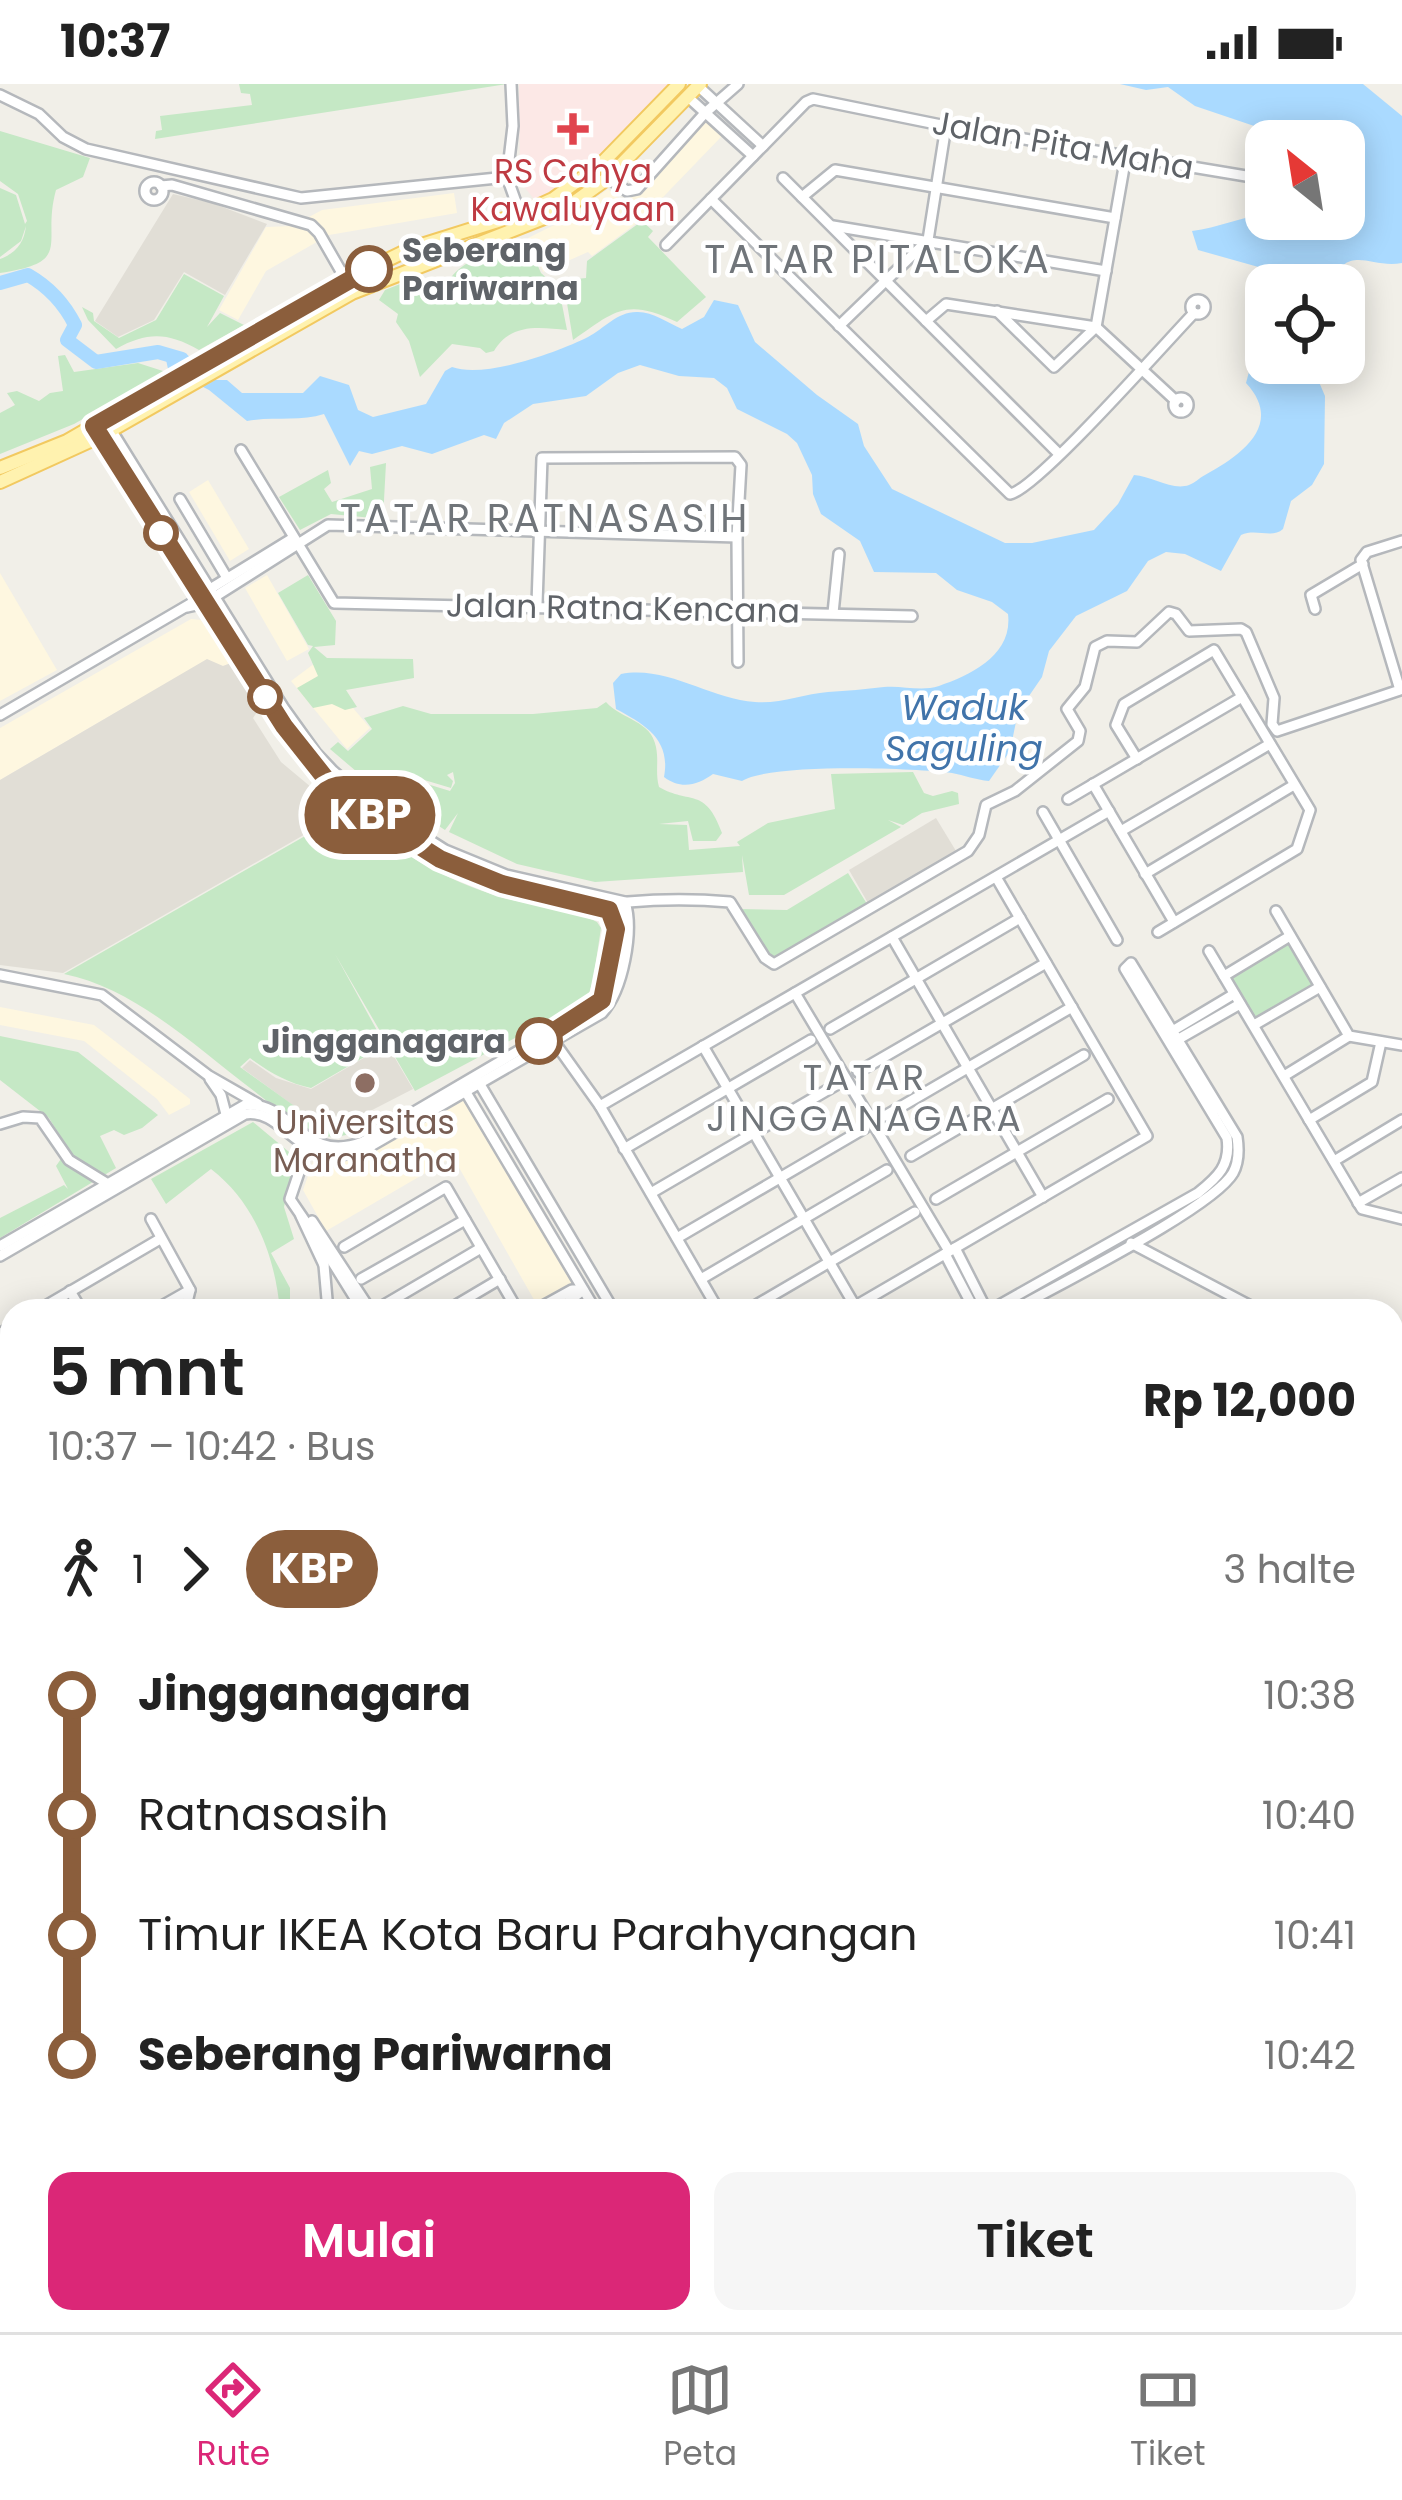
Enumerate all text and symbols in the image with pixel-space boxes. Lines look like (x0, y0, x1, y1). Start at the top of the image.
text: 10:37 (60, 10, 170, 73)
street label: Jalan Pita Maha (929, 99, 1197, 191)
marker: RS Cahya Kawaluyaan (557, 113, 589, 145)
north arrow (1245, 120, 1365, 240)
map controls (1245, 120, 1365, 384)
place label: RS Cahya Kawaluyaan (471, 148, 676, 233)
place label: Seberang Pariwarna (402, 227, 579, 312)
district label: TATAR PITALOKA (704, 232, 1052, 287)
marker: Seberang Pariwarna (347, 247, 391, 291)
button: locate (1245, 264, 1365, 384)
district label: TATAR RATNASASIH (340, 491, 750, 546)
unlabelled marker (145, 517, 177, 549)
street label: Jalan Ratna Kencana (446, 581, 800, 635)
unlabelled marker (249, 681, 281, 713)
water label: Waduk Saguling (885, 682, 1043, 774)
line badge: KBP (301, 776, 439, 854)
text: KBP (328, 785, 412, 844)
place label: Jingganagara (262, 1018, 506, 1065)
marker: Jingganagara (517, 1019, 561, 1063)
district label: TATAR JINGGANAGARA (706, 1052, 1024, 1144)
marker: Universitas Maranatha (352, 1070, 378, 1096)
place label: Universitas Maranatha (273, 1099, 457, 1184)
text: 5 mnt (48, 1326, 245, 1418)
text: Rp 12,000 (1143, 1369, 1356, 1432)
text: 10:37 – 10:42 · Bus (48, 1419, 375, 1474)
icon: walk (48, 1536, 114, 1602)
icon: forward (162, 1536, 228, 1602)
text: KBP (270, 1539, 354, 1598)
text: 1 (132, 1542, 144, 1597)
text: 3 halte (1223, 1542, 1356, 1597)
text: Jingganagara (138, 1663, 471, 1726)
text: 10:38 (1263, 1668, 1356, 1723)
text: Ratnasasih (138, 1783, 389, 1846)
text: 10:40 (1262, 1788, 1356, 1843)
text: Timur IKEA Kota Baru Parahyangan (138, 1903, 918, 1966)
text: 10:41 (1274, 1908, 1356, 1963)
text: Seberang Pariwarna (138, 2023, 613, 2086)
text: 10:42 (1264, 2028, 1356, 2083)
button: Mulai (48, 2172, 690, 2310)
button: Tiket (714, 2172, 1356, 2310)
tab: Rute (197, 2357, 270, 2479)
tab: Peta (663, 2357, 737, 2479)
tab: Tiket (1130, 2357, 1206, 2479)

